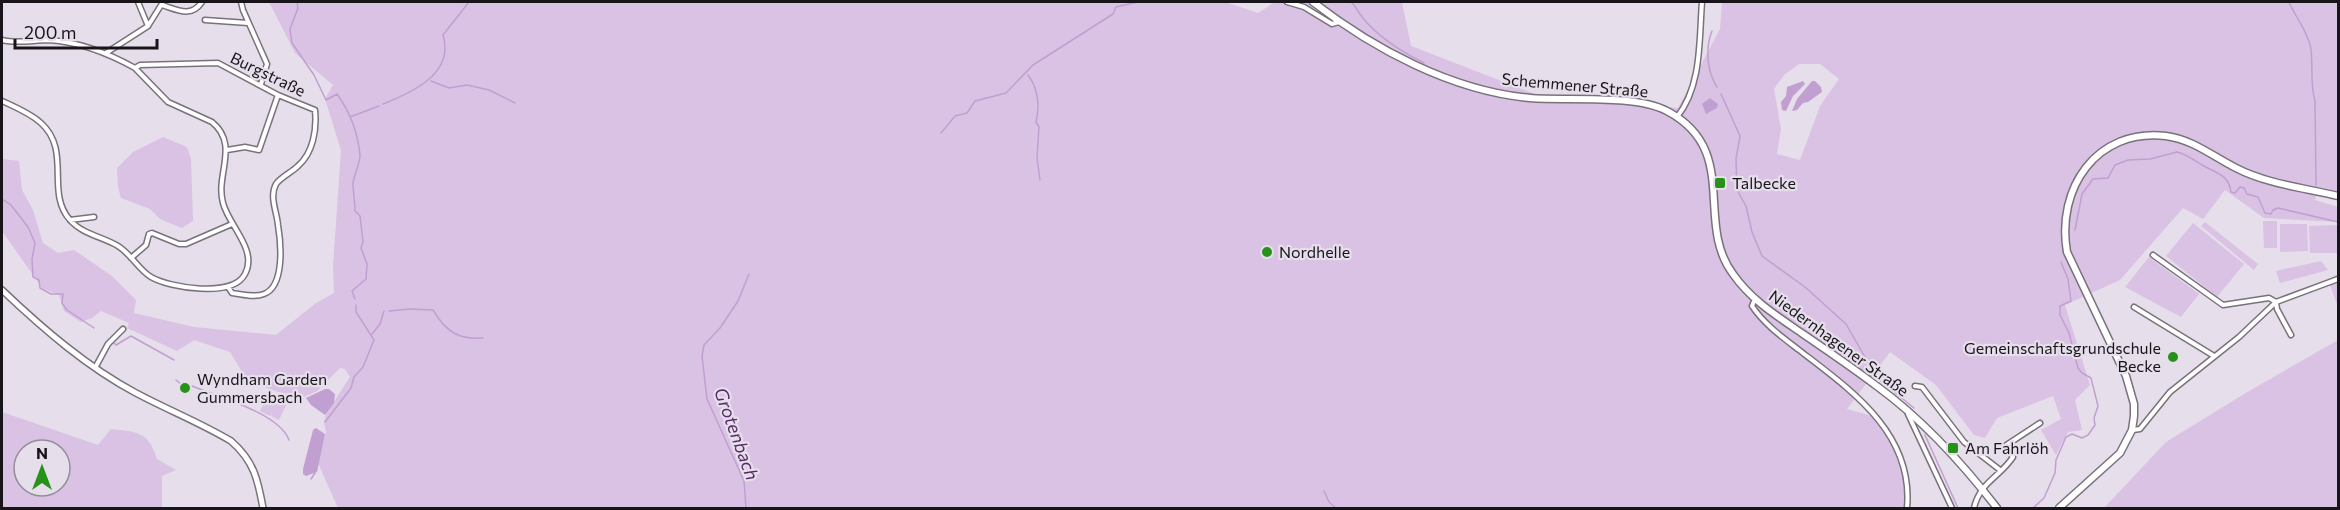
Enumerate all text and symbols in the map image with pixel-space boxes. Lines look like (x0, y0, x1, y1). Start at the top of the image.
scale bar (15, 12, 158, 50)
text: 200 m (24, 21, 77, 43)
street label: Burgstraße (228, 47, 309, 100)
street label: Schemmener Straße (1501, 69, 1649, 100)
place label: Talbecke (1732, 173, 1796, 192)
marker: Talbecke (1713, 176, 1727, 190)
place label: Nordhelle (1279, 242, 1350, 261)
marker: Nordhelle (1260, 245, 1274, 259)
street label: Niedernhagener Straße (1766, 286, 1913, 400)
place label: Gemeinschaftsgrundschule Becke (1964, 338, 2161, 375)
marker: Gemeinschaftsgrundschule Becke (2166, 350, 2180, 364)
place label: Wyndham Garden Gummersbach (197, 369, 327, 406)
marker: Wyndham Garden Gummersbach (178, 381, 192, 395)
water label: Grotenbach (710, 384, 764, 483)
north arrow (12, 438, 72, 498)
place label: Am Fahrlöh (1965, 438, 2049, 457)
marker: Am Fahrlöh (1946, 441, 1960, 455)
text: N (36, 443, 48, 462)

